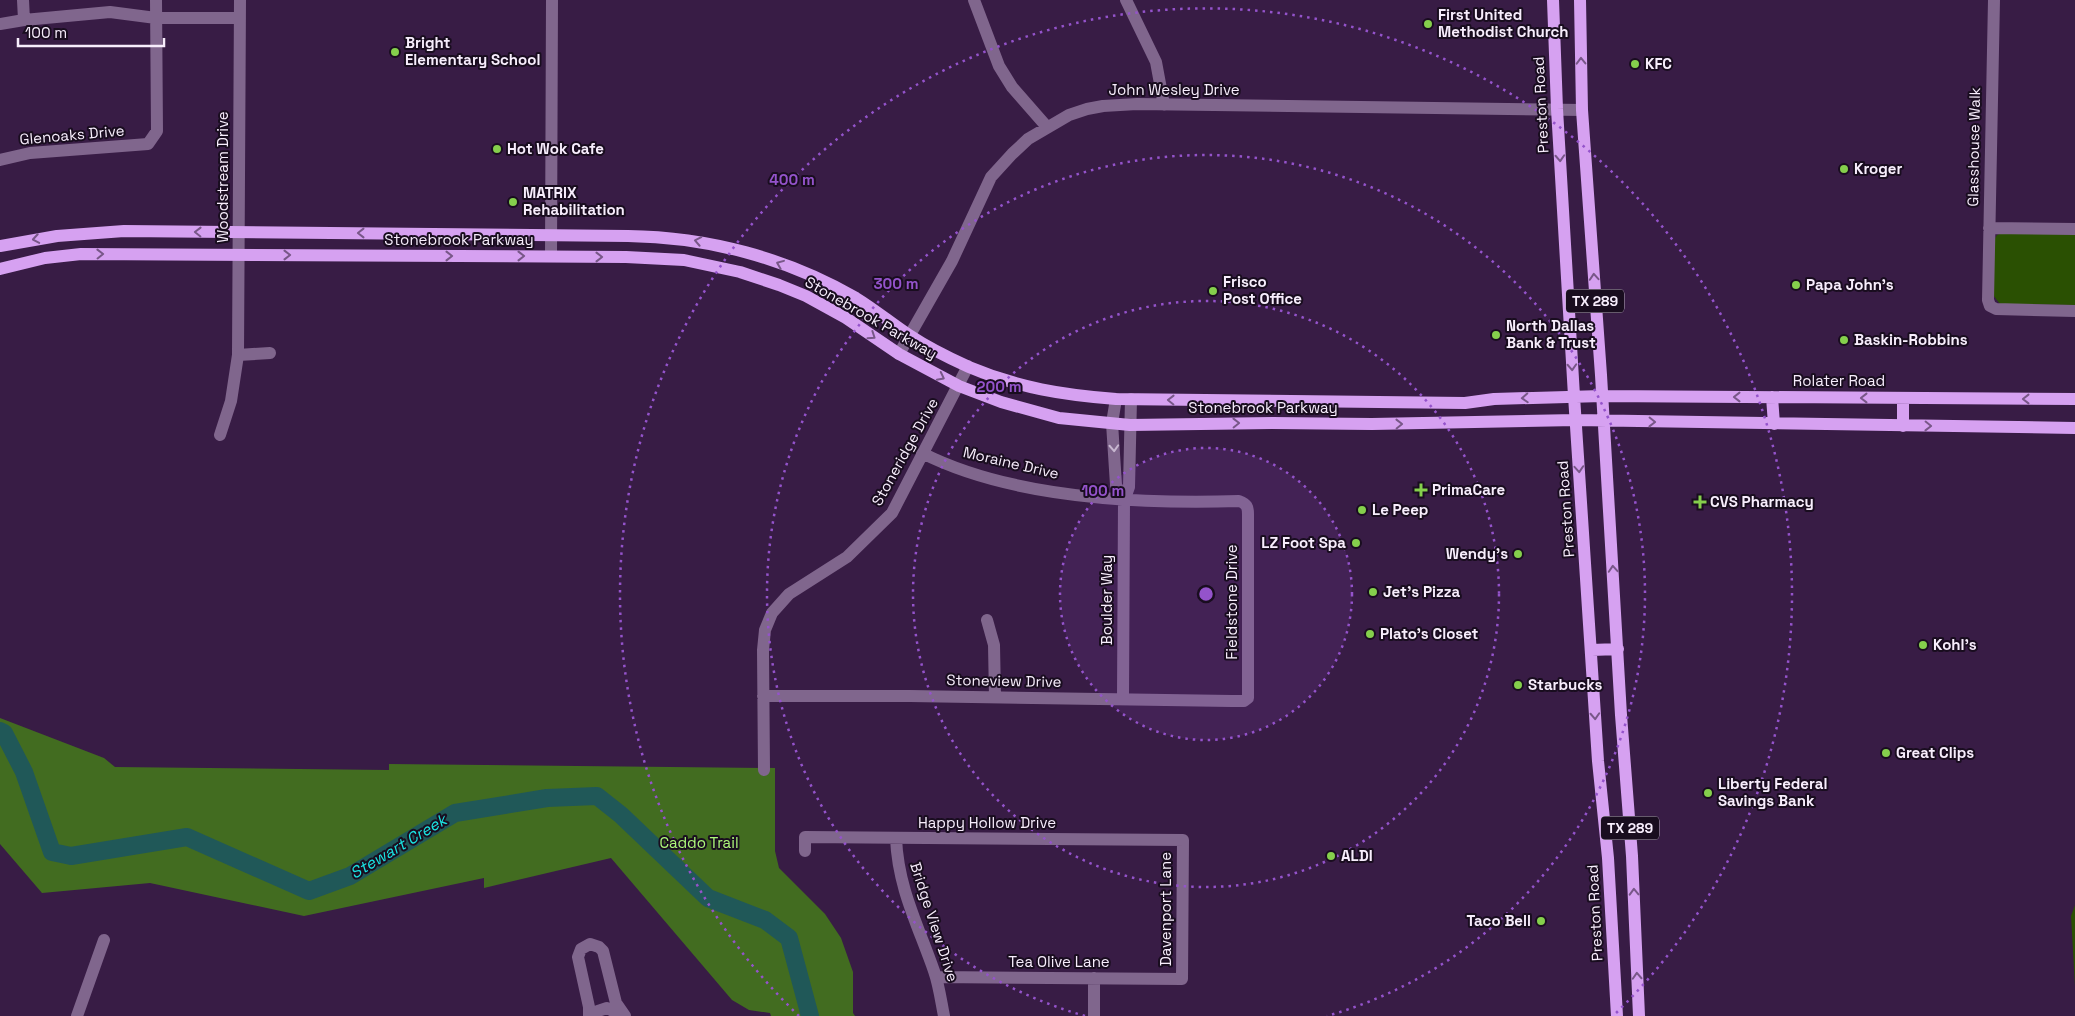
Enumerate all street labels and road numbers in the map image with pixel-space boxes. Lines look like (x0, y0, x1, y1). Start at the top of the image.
street label: Preston Road (1528, 56, 1553, 154)
street label: John Wesley Drive (1108, 80, 1240, 99)
street label: Glasshouse Walk (1963, 87, 1984, 207)
street label: Woodstream Drive (213, 111, 232, 243)
street label: Glenoaks Drive (19, 120, 125, 149)
street label: Stonebrook Parkway (384, 230, 534, 249)
street label: Stonebrook Parkway (802, 272, 941, 363)
road number: TX 289 (1566, 290, 1624, 312)
street label: Rolater Road (1793, 371, 1885, 390)
street label: Stoneridge Drive (867, 394, 942, 509)
street label: Stonebrook Parkway (1188, 398, 1338, 417)
street label: Moraine Drive (961, 442, 1061, 483)
street label: Preston Road (1553, 460, 1578, 558)
street label: Fieldstone Drive (1222, 544, 1241, 660)
street label: Boulder Way (1097, 555, 1116, 645)
street label: Stoneview Drive (946, 670, 1062, 691)
street label: Happy Hollow Drive (918, 813, 1056, 832)
road number: TX 289 (1601, 816, 1659, 840)
street label: Davenport Lane (1156, 852, 1175, 966)
street label: Bridge View Drive (906, 860, 963, 984)
street label: Preston Road (1582, 864, 1607, 962)
street label: Tea Olive Lane (1008, 952, 1110, 971)

